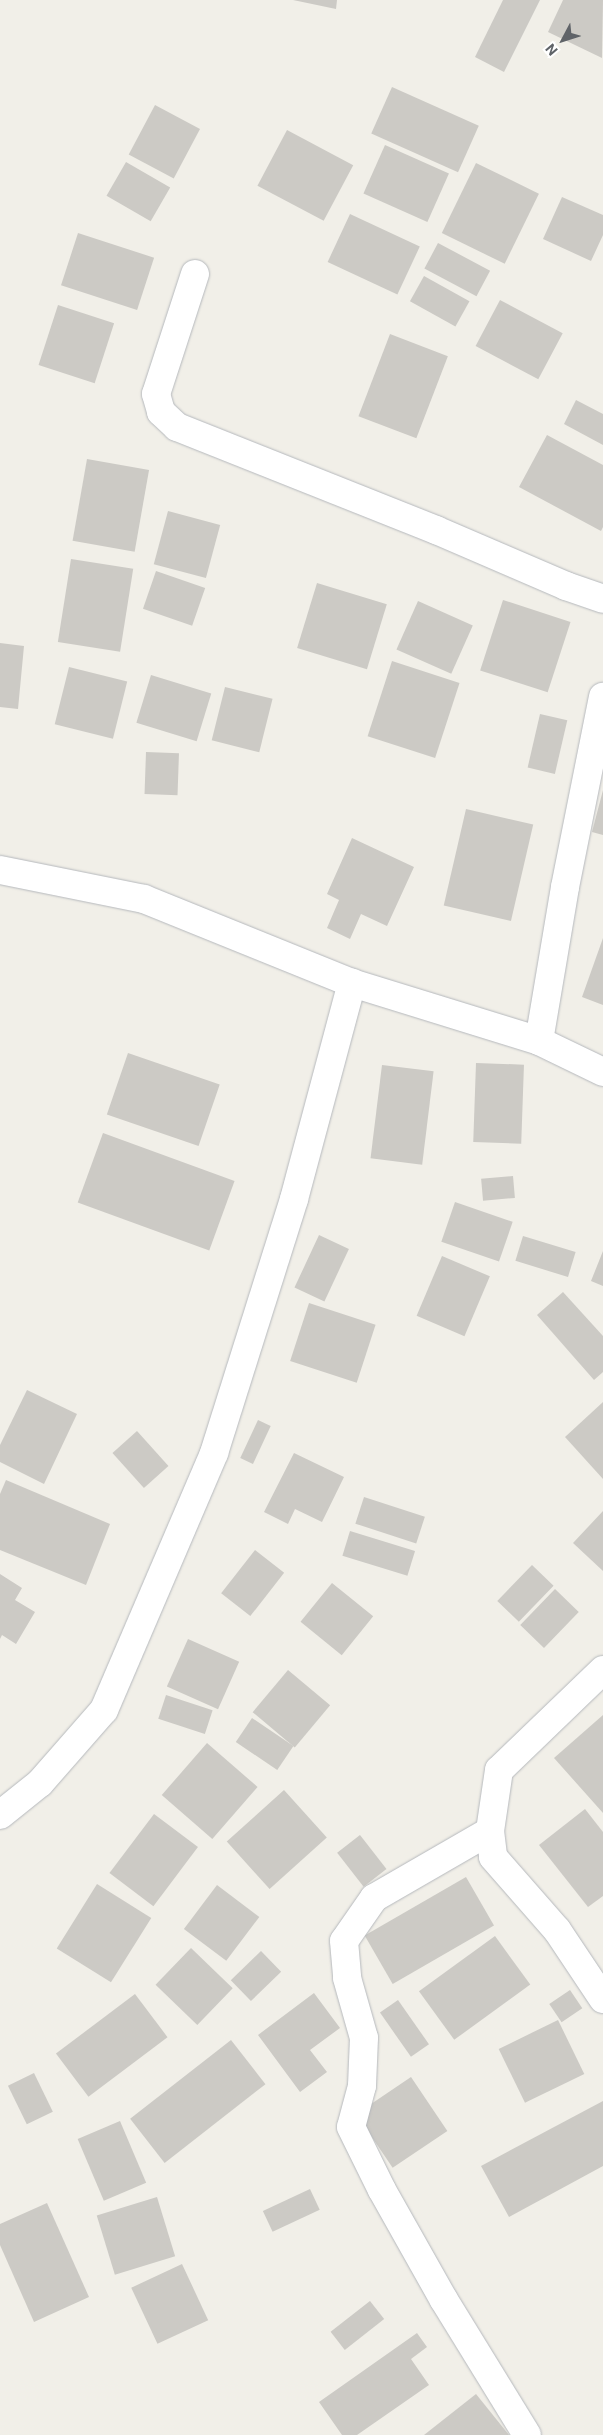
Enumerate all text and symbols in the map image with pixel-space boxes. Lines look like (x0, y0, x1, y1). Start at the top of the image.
north arrow (538, 15, 588, 65)
text: N (542, 41, 561, 59)

